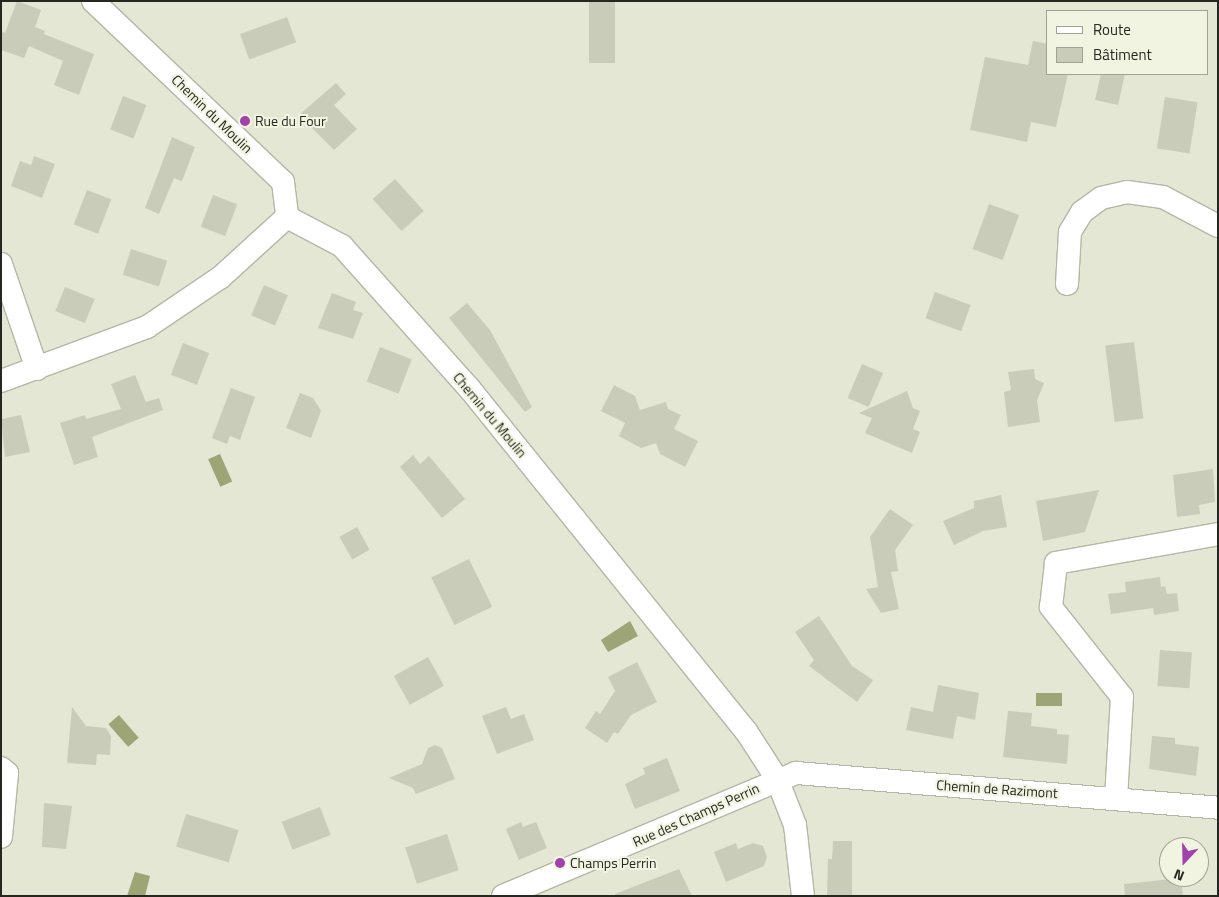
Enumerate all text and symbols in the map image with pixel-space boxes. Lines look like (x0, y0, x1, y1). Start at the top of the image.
legend (1046, 10, 1209, 75)
text: Route (1093, 18, 1131, 41)
text: Bâtiment (1093, 43, 1152, 66)
street label: Chemin du Moulin (168, 71, 256, 157)
place label: Rue du Four (255, 113, 326, 129)
marker: Rue du Four (239, 115, 251, 127)
street label: Chemin du Moulin (450, 369, 530, 461)
street label: Chemin de Razimont (936, 776, 1058, 802)
street label: Rue des Champs Perrin (630, 780, 762, 850)
north arrow (1159, 837, 1209, 887)
place label: Champs Perrin (570, 855, 656, 871)
marker: Champs Perrin (554, 857, 566, 869)
text: N (1171, 864, 1187, 887)

